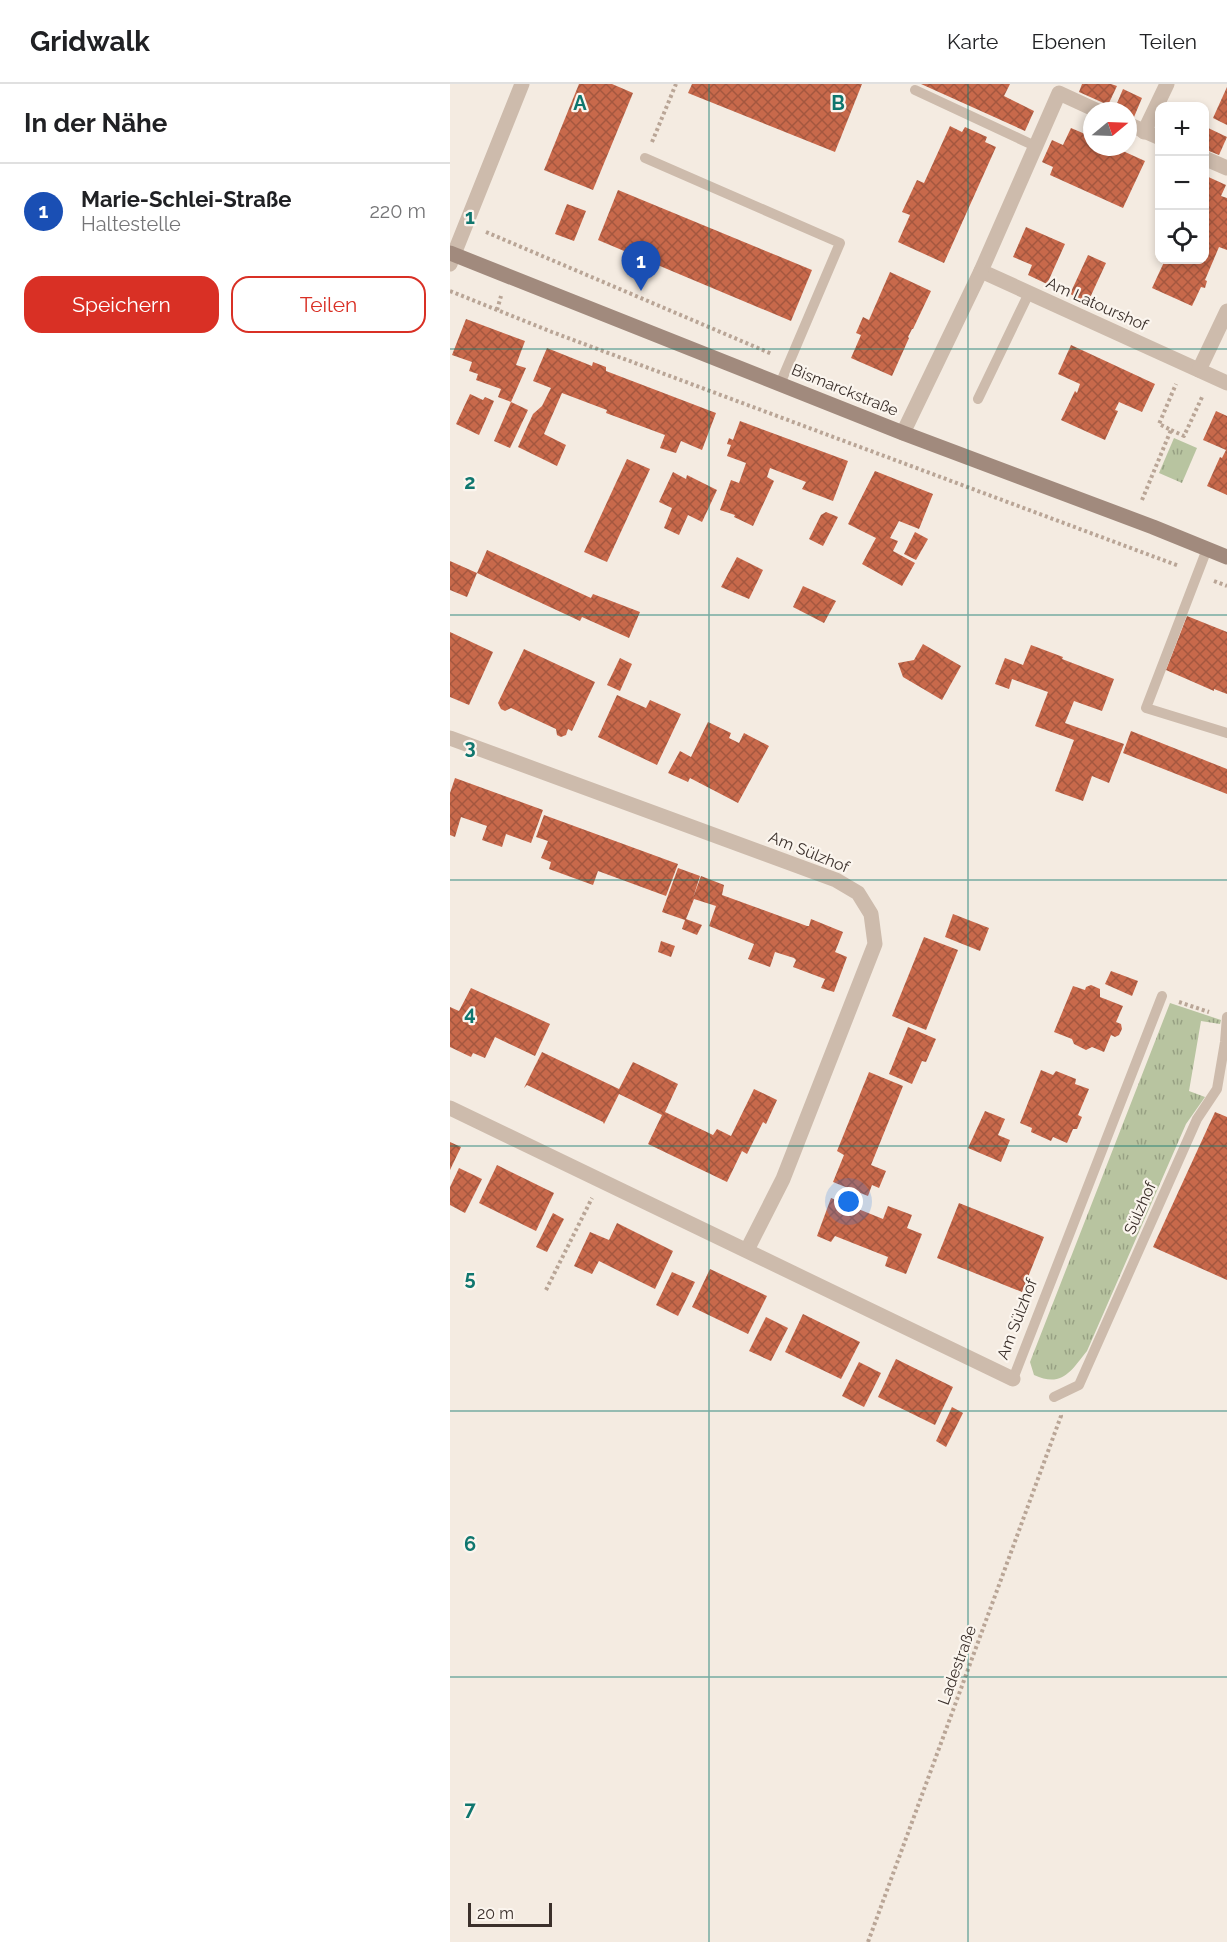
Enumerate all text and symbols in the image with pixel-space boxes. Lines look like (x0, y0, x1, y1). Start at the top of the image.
text: Gridwalk (30, 25, 150, 58)
text: Karte (947, 29, 998, 54)
text: Ebenen (1031, 29, 1106, 54)
text: Teilen (1139, 29, 1197, 54)
text: A (573, 91, 587, 115)
text: B (831, 91, 845, 115)
north arrow (1083, 102, 1137, 156)
map controls (1155, 102, 1209, 264)
button: + (1155, 102, 1209, 156)
text: In der Nähe (24, 108, 167, 138)
button: − (1155, 156, 1209, 210)
text: Marie-Schlei-Straße (81, 186, 291, 212)
text: 1 (39, 199, 48, 223)
text: 220 m (369, 199, 426, 223)
text: 1 (465, 205, 475, 229)
button: locate (1155, 210, 1209, 264)
text: Haltestelle (81, 212, 181, 236)
pin: 1 (622, 242, 660, 291)
street label: Am Latourshof (1043, 273, 1151, 335)
button: Speichern (24, 276, 219, 333)
button: Teilen (231, 276, 426, 333)
street label: Bismarckstraße (789, 360, 901, 420)
text: 2 (464, 470, 476, 494)
text: 3 (464, 735, 476, 759)
street label: Am Sülzhof (766, 827, 853, 877)
text: 4 (464, 1001, 476, 1025)
street label: Sülzhof (1120, 1178, 1160, 1237)
your location (834, 1187, 863, 1216)
text: 5 (464, 1266, 476, 1290)
street label: Am Sülzhof (993, 1275, 1041, 1362)
text: 6 (464, 1532, 476, 1556)
street label: Ladestraße (934, 1623, 980, 1707)
text: 7 (464, 1797, 476, 1821)
scale bar (468, 1900, 552, 1928)
text: 20 m (477, 1904, 514, 1923)

